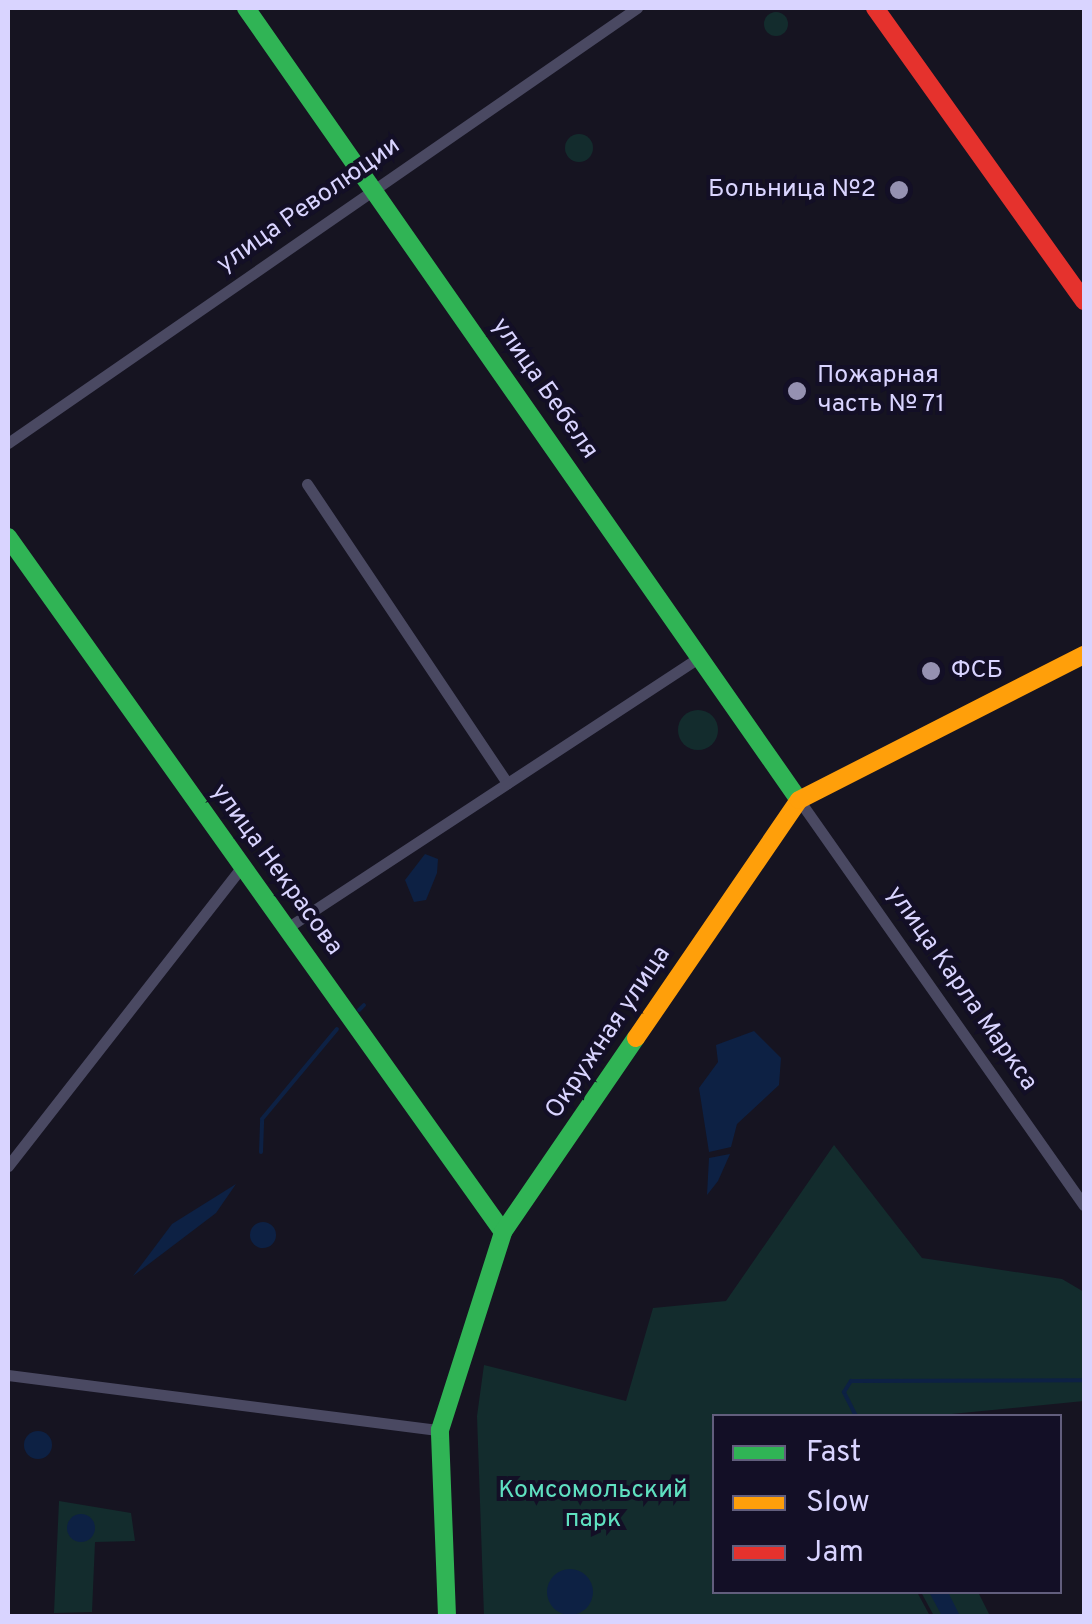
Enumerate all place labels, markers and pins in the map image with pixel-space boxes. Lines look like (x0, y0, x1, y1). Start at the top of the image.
place label: Больница №2 (708, 175, 876, 205)
marker: Больница №2 (886, 177, 912, 203)
place label: Пожарная часть № 71 (817, 362, 946, 421)
marker: Пожарная часть № 71 (786, 380, 808, 402)
place label: ФСБ (951, 656, 1003, 686)
marker: ФСБ (920, 660, 942, 682)

